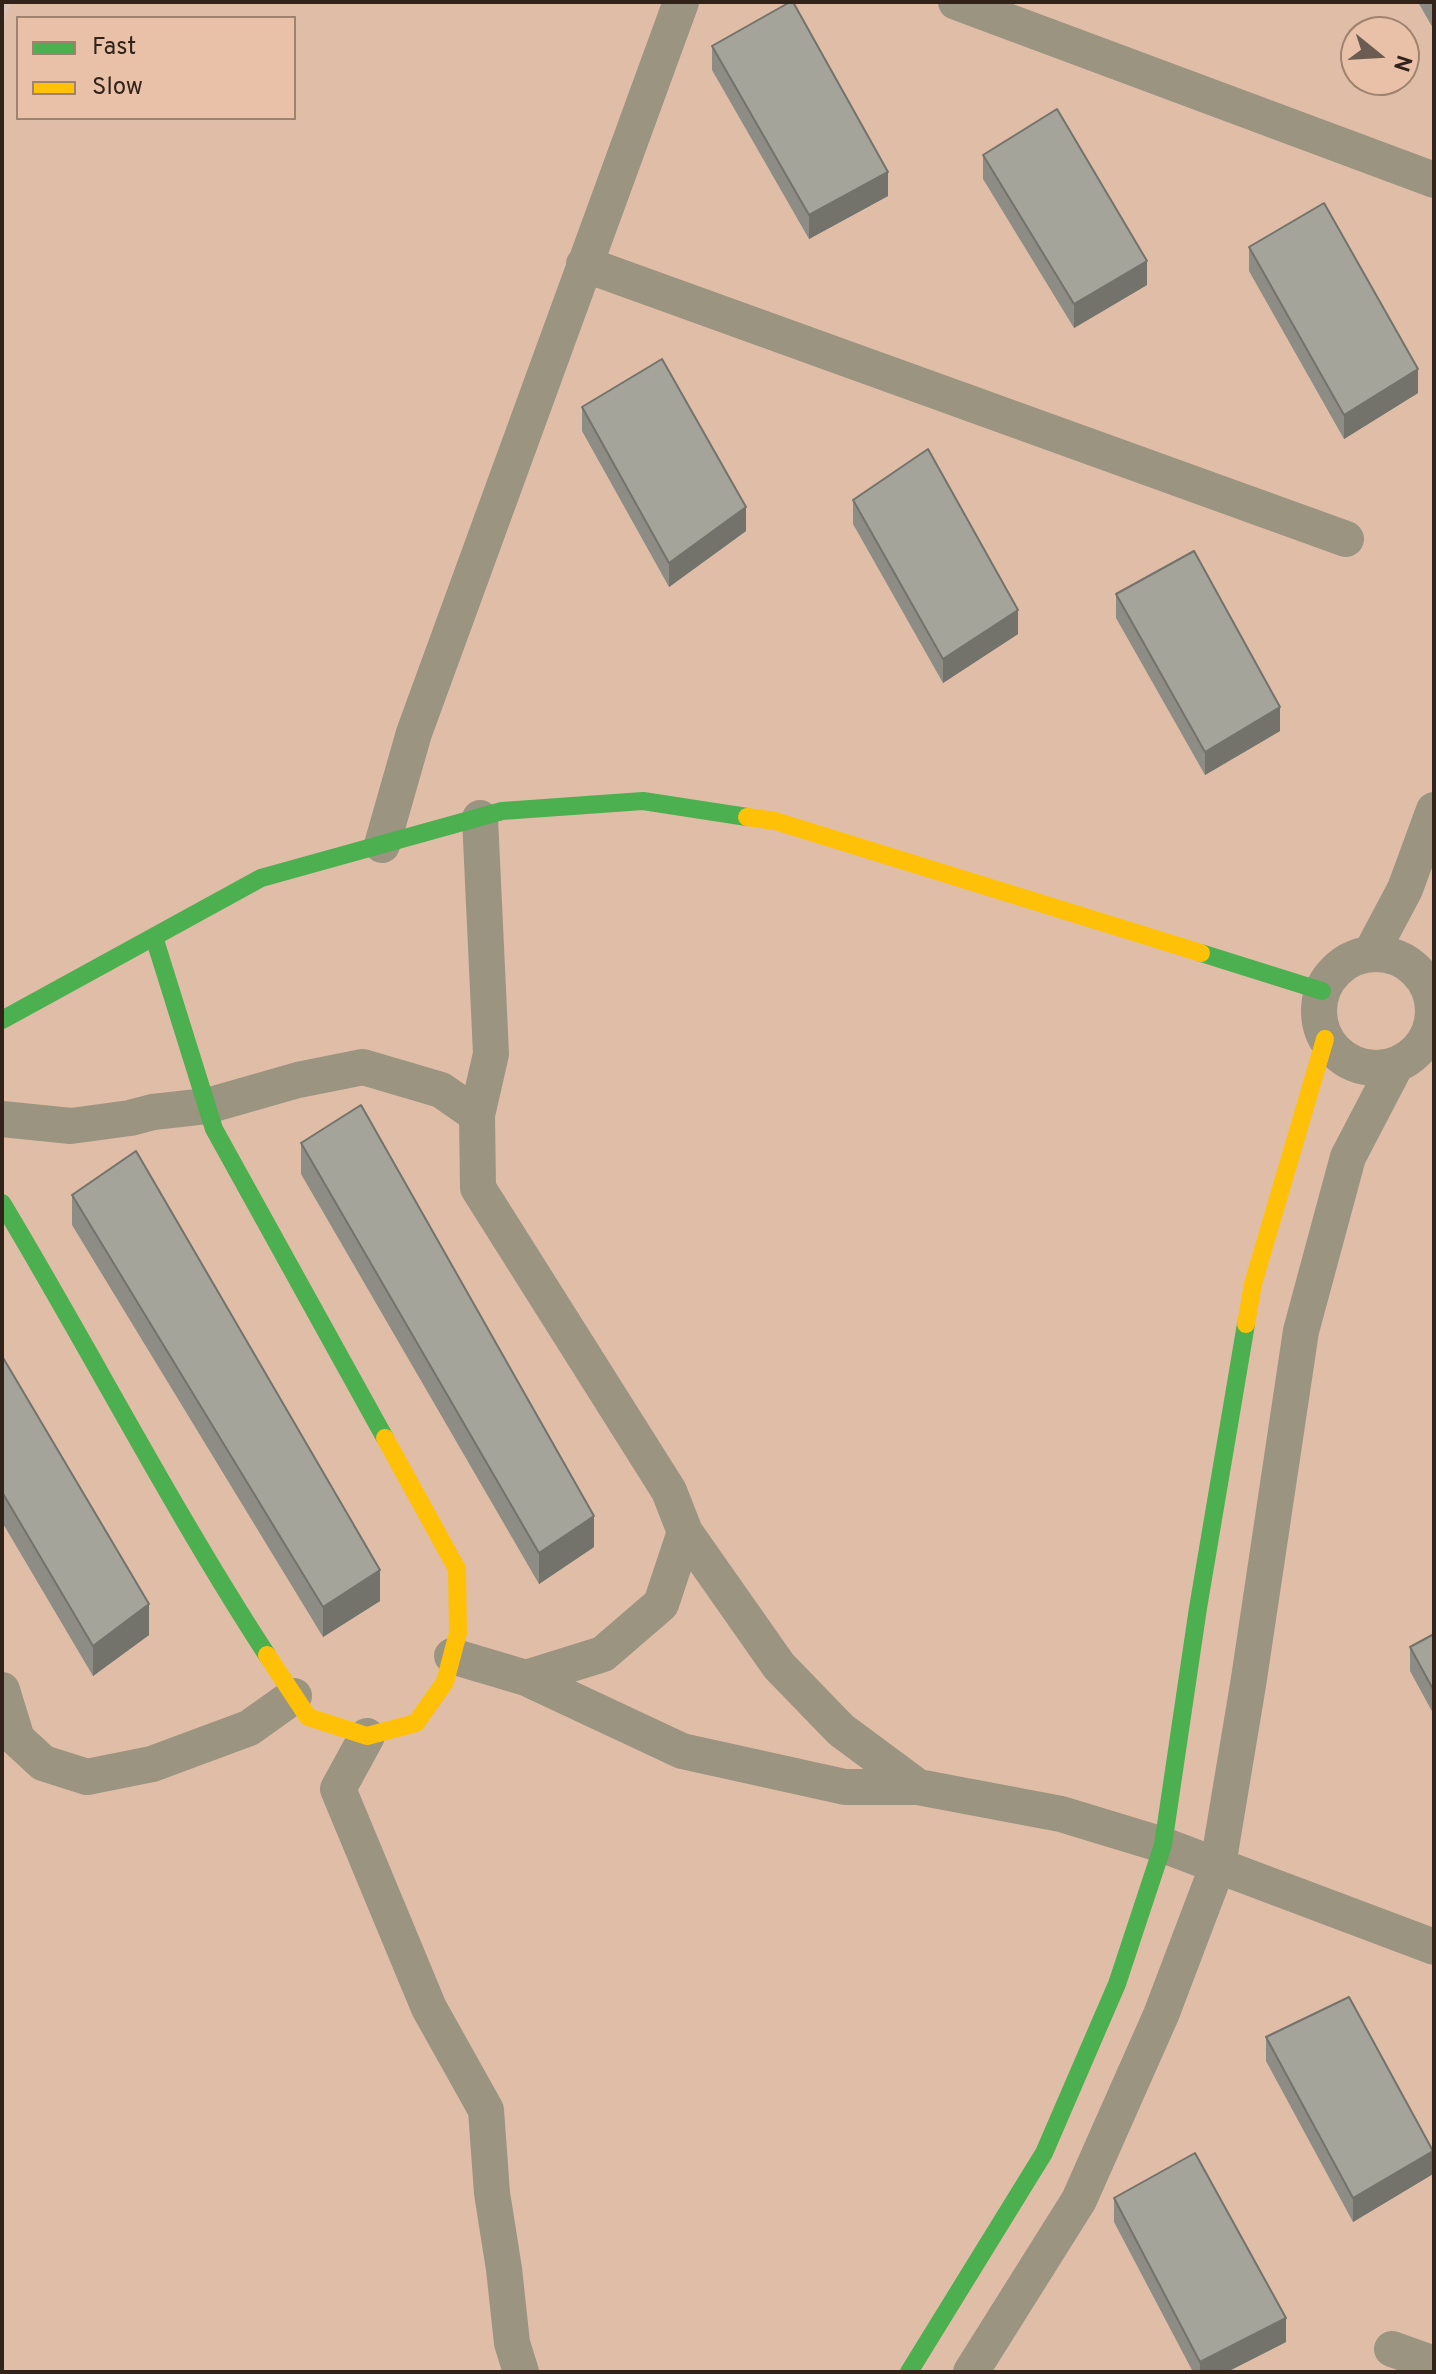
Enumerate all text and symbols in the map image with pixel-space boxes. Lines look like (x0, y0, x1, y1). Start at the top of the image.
legend (16, 16, 296, 120)
north arrow (1340, 16, 1420, 96)
text: Fast (92, 33, 136, 63)
text: N (1386, 51, 1417, 75)
text: Slow (92, 73, 143, 103)

